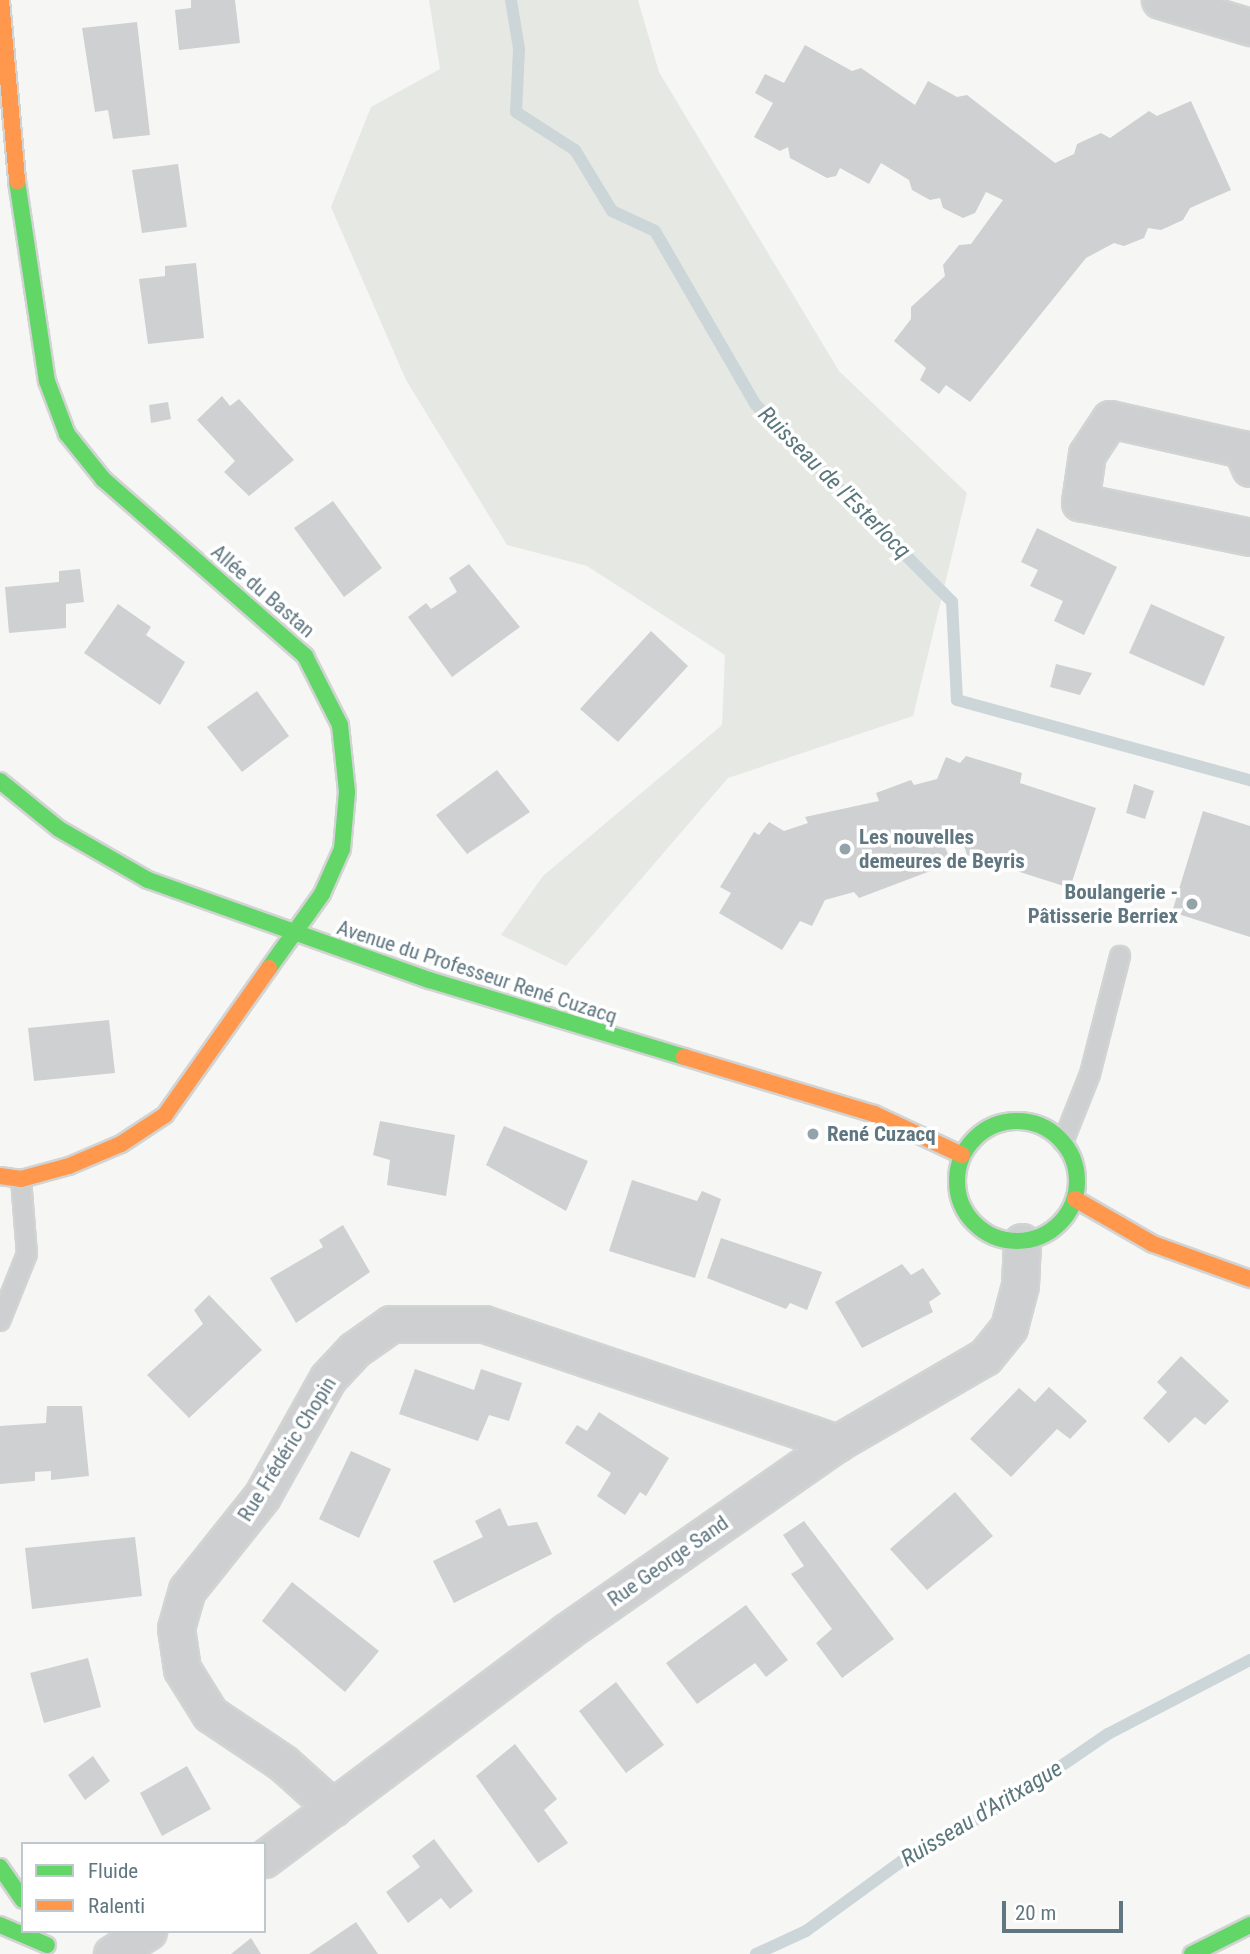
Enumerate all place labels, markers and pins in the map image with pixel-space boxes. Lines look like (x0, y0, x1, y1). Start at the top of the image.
place label: Les nouvelles demeures de Beyris (859, 824, 1025, 874)
marker: Les nouvelles demeures de Beyris (837, 841, 853, 857)
place label: Boulangerie - Pâtisserie Berriex (1028, 879, 1178, 929)
marker: Boulangerie - Pâtisserie Berriex (1184, 896, 1200, 912)
place label: René Cuzacq (827, 1121, 936, 1147)
marker: René Cuzacq (805, 1126, 821, 1142)

